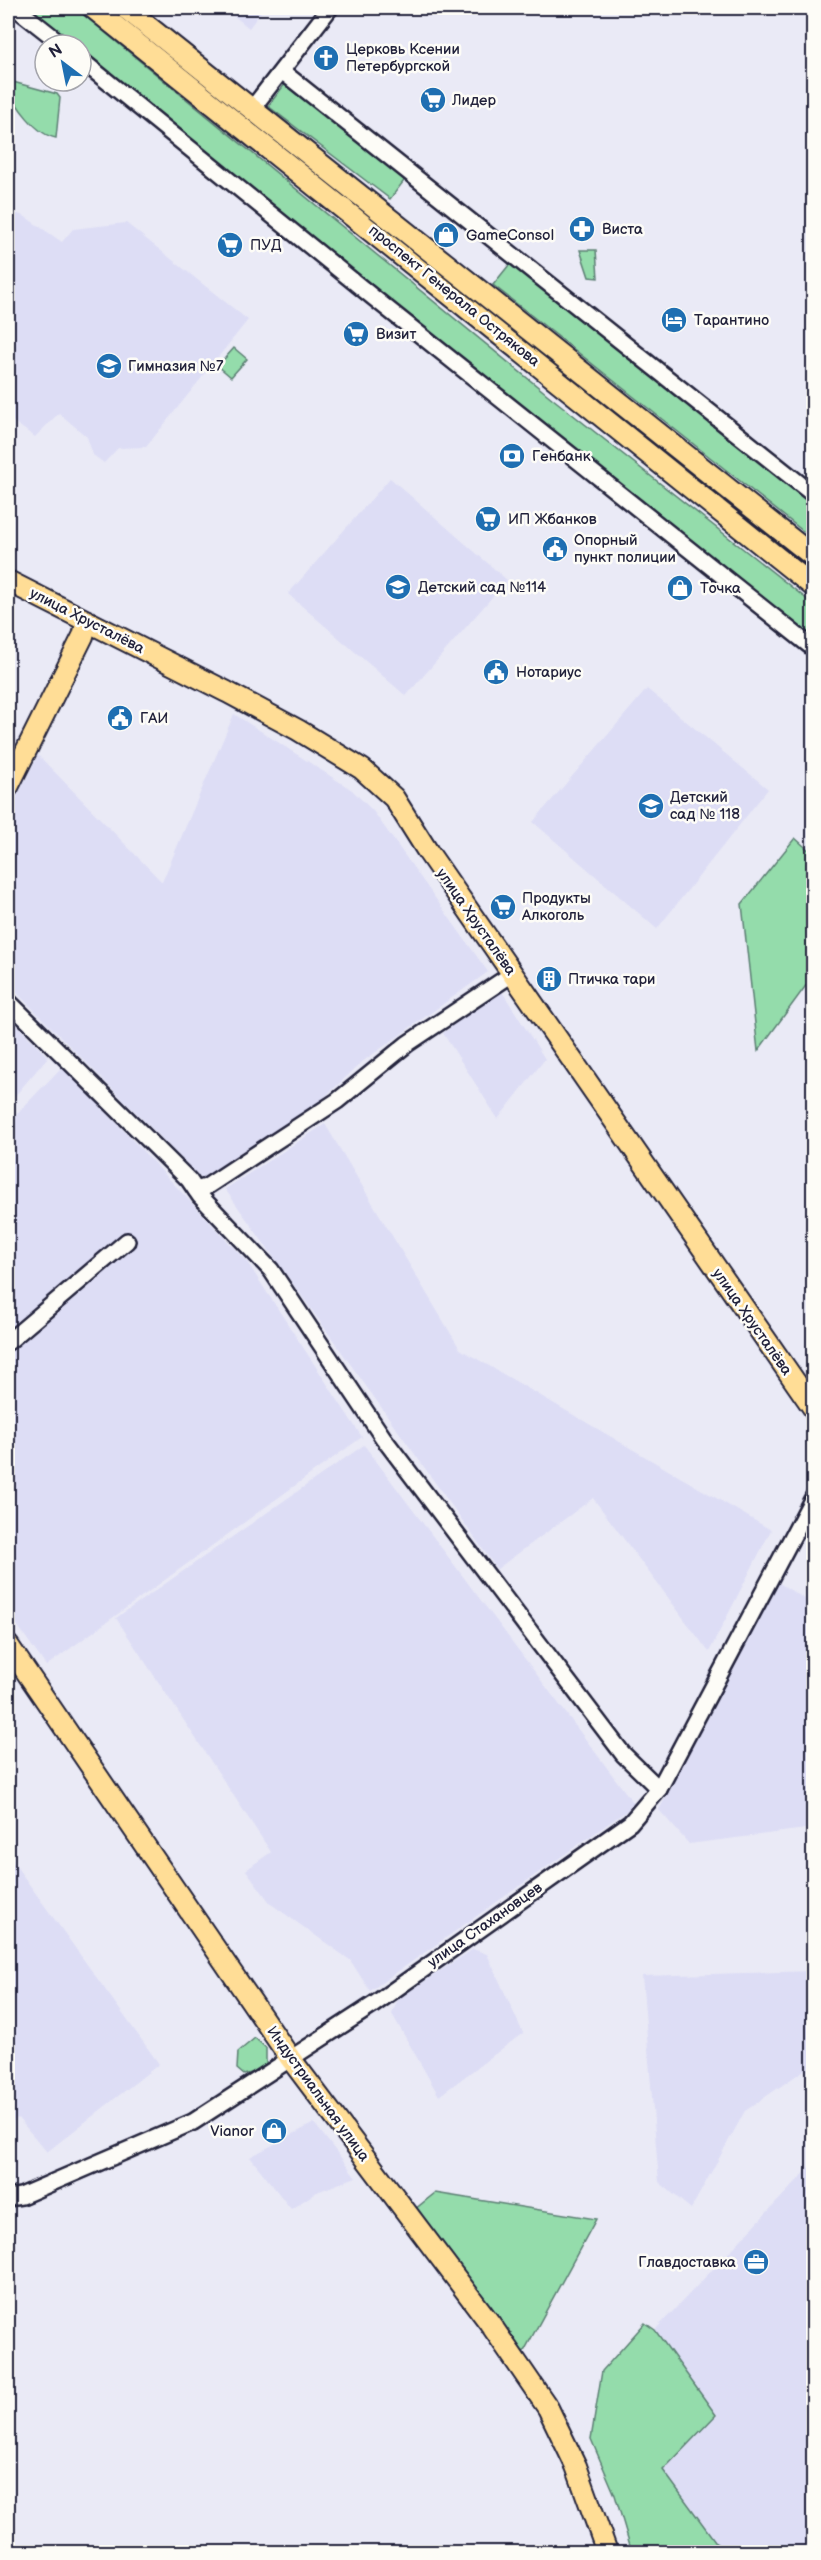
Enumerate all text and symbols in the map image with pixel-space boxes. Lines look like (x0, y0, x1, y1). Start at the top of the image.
north arrow (33, 33, 93, 93)
text: N (46, 40, 66, 63)
place label: Церковь Ксении Петербургской (346, 40, 460, 76)
church icon: Церковь Ксении Петербургской (311, 43, 341, 73)
supermarket icon: Лидер (418, 85, 448, 115)
place label: Лидер (451, 91, 496, 110)
pharmacy icon: Виста (567, 214, 597, 244)
shop icon: GameConsol (431, 220, 461, 250)
place label: Виста (602, 220, 643, 239)
street label: проспект Генерала Острякова (365, 221, 544, 371)
place label: GameConsol (466, 226, 554, 245)
supermarket icon: ПУД (215, 230, 245, 260)
place label: ПУД (250, 236, 282, 255)
hotel icon: Тарантино (659, 305, 689, 335)
place label: Тарантино (694, 311, 769, 330)
supermarket icon: Визит (341, 319, 371, 349)
place label: Визит (376, 325, 416, 344)
school or university icon: Гимназия №7 (94, 351, 124, 381)
place label: Гимназия №7 (128, 357, 224, 376)
bank icon: Генбанк (497, 441, 527, 471)
place label: Генбанк (532, 447, 591, 466)
supermarket icon: ИП Жбанков (473, 504, 503, 534)
place label: ИП Жбанков (508, 510, 597, 529)
place label: Опорный пункт полиции (574, 531, 676, 567)
public building icon: Опорный пункт полиции (540, 534, 570, 564)
school or university icon: Детский сад №114 (383, 572, 413, 602)
shop icon: Точка (665, 573, 695, 603)
place label: Детский сад №114 (418, 578, 546, 597)
place label: Точка (700, 579, 741, 598)
street label: улица Хрусталёва (26, 584, 148, 658)
public building icon: Нотариус (481, 657, 511, 687)
place label: Нотариус (516, 663, 582, 682)
public building icon: ГАИ (105, 703, 135, 733)
place label: ГАИ (140, 709, 168, 728)
place label: Детский сад № 118 (670, 788, 740, 824)
school or university icon: Детский сад № 118 (636, 791, 666, 821)
street label: улица Хрусталёва (432, 865, 520, 979)
place label: Продукты Алкоголь (521, 889, 591, 925)
supermarket icon: Продукты Алкоголь (488, 892, 518, 922)
building icon: Птичка тари (534, 964, 564, 994)
place label: Птичка тари (568, 970, 655, 989)
street label: улица Хрусталёва (708, 1265, 796, 1379)
street label: улица Стахановцев (424, 1878, 546, 1972)
street label: Индустриальная улица (262, 2023, 374, 2166)
shop icon: Vianor (259, 2116, 289, 2146)
place label: Vianor (210, 2122, 255, 2141)
office icon: Главдоставка (741, 2247, 771, 2277)
place label: Главдоставка (638, 2253, 736, 2272)

